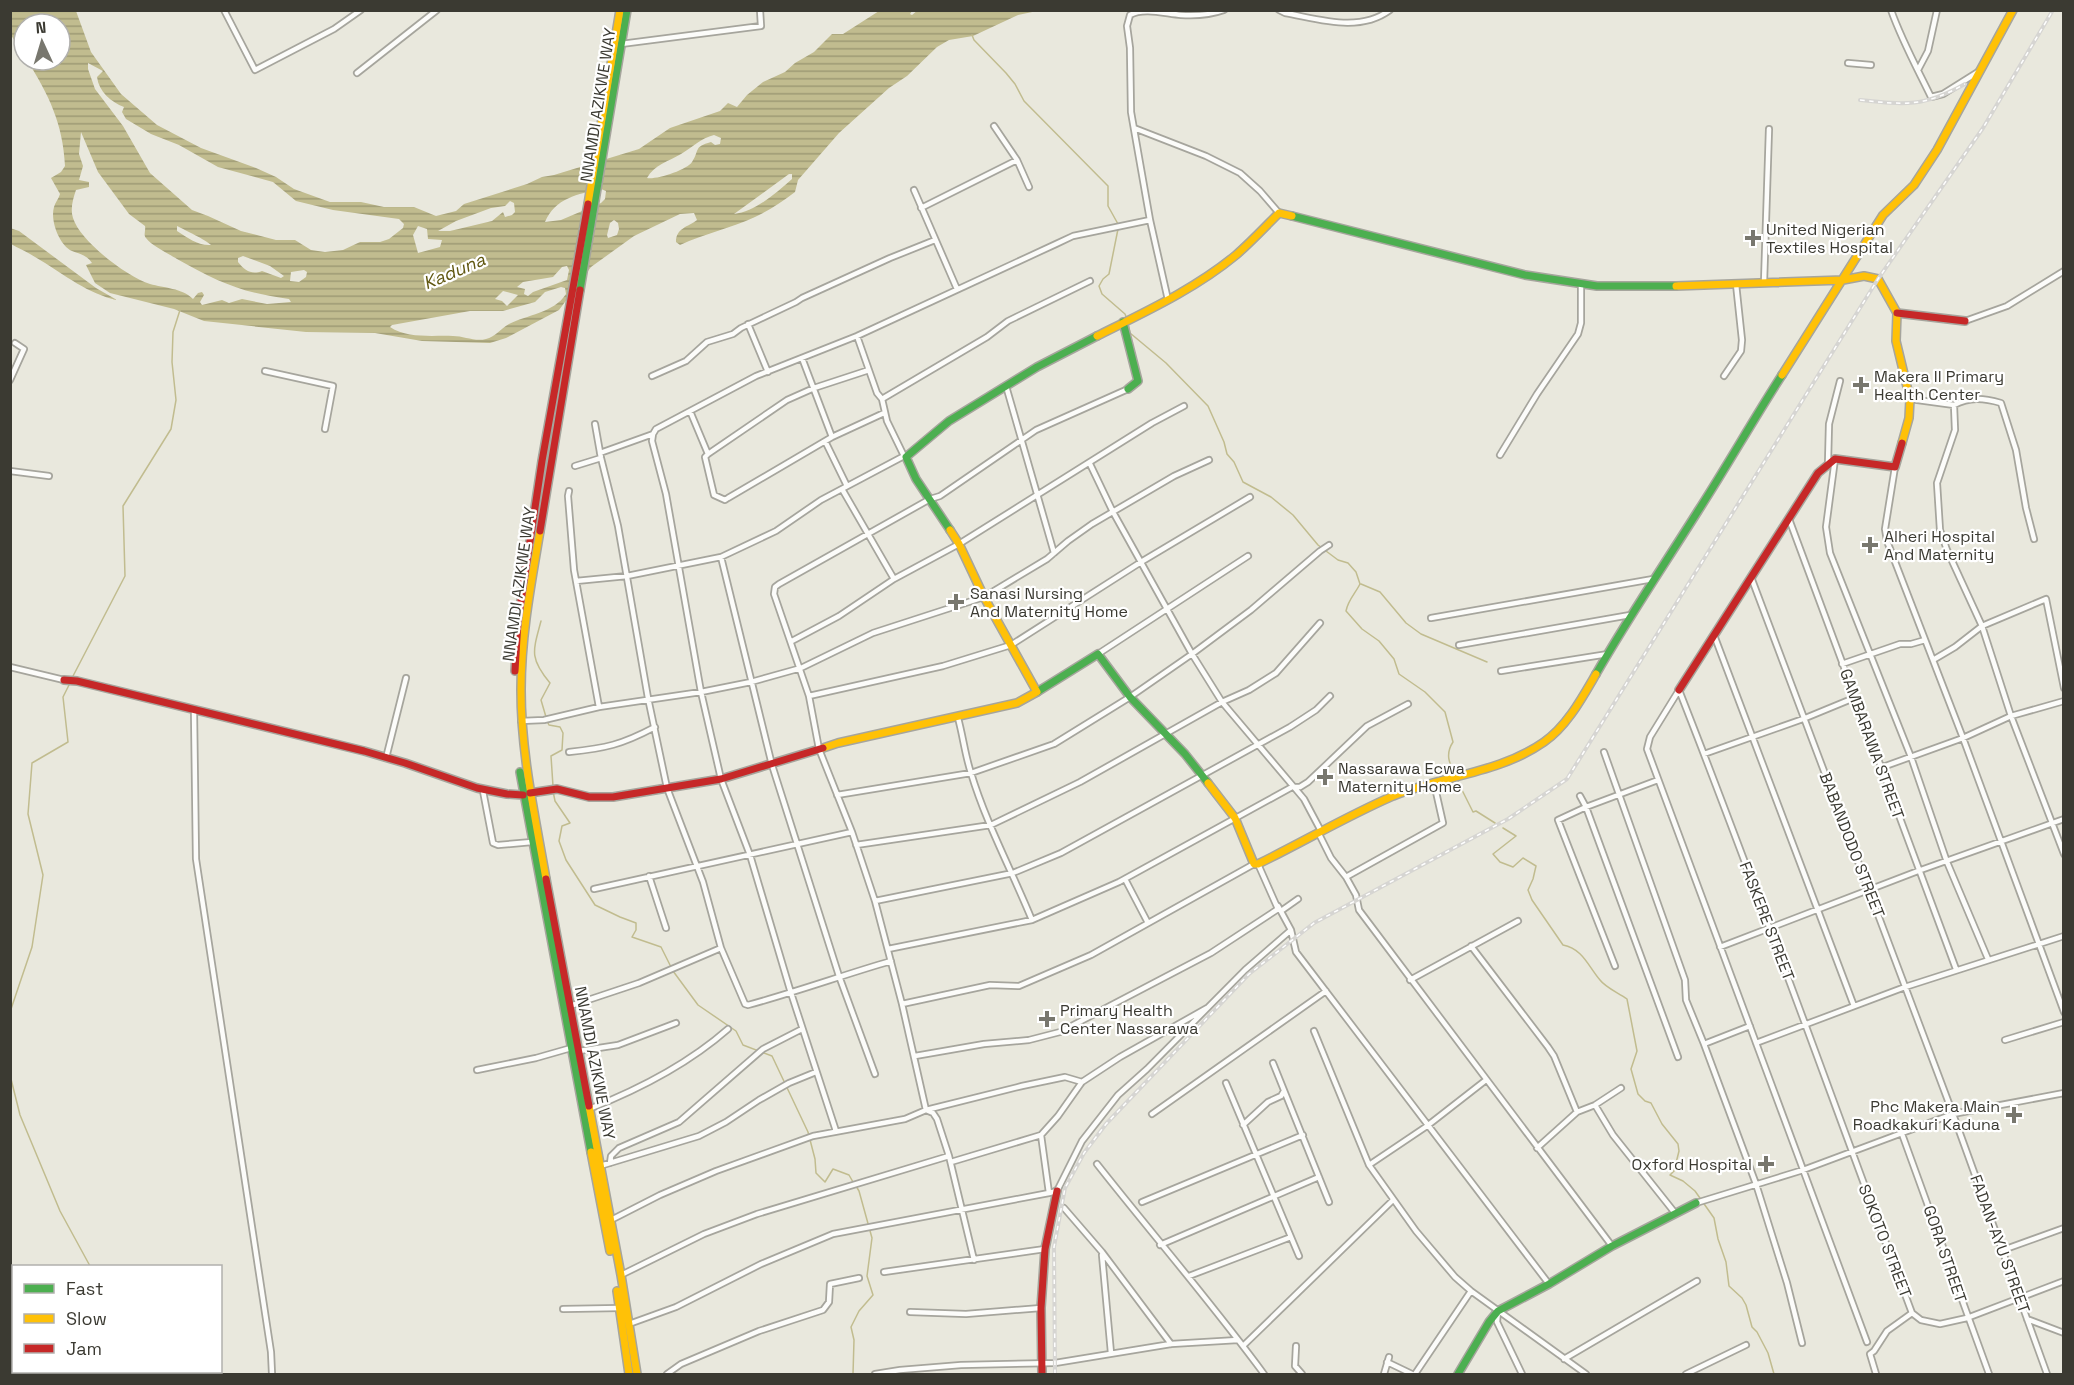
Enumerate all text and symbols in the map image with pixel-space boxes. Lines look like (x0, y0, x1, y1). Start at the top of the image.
north arrow (12, 12, 72, 72)
text: N (35, 17, 47, 38)
street label: NNAMDI AZIKWE WAY (575, 26, 621, 184)
place label: United Nigerian Textiles Hospital (1766, 219, 1893, 258)
marker: United Nigerian Textiles Hospital (1744, 229, 1762, 247)
water label: Kaduna (420, 247, 489, 294)
place label: Makera II Primary Health Center (1874, 366, 2004, 405)
marker: Makera II Primary Health Center (1852, 376, 1870, 394)
street label: NNAMDI AZIKWE WAY (498, 505, 540, 663)
place label: Alheri Hospital And Maternity (1884, 526, 1995, 565)
marker: Alheri Hospital And Maternity (1861, 536, 1879, 554)
place label: Sanasi Nursing And Maternity Home (970, 583, 1128, 622)
marker: Sanasi Nursing And Maternity Home (947, 593, 965, 611)
street label: GAMBARAWA STREET (1835, 666, 1909, 822)
place label: Nassarawa Ecwa Maternity Home (1338, 758, 1465, 797)
marker: Nassarawa Ecwa Maternity Home (1316, 768, 1334, 786)
street label: BABANDODO STREET (1815, 769, 1889, 921)
street label: FASKERE STREET (1735, 858, 1799, 984)
street label: NNAMDI AZIKWE WAY (570, 985, 620, 1142)
place label: Primary Health Center Nassarawa (1060, 1000, 1198, 1039)
marker: Primary Health Center Nassarawa (1038, 1010, 1056, 1028)
place label: Phc Makera Main Roadkakuri Kaduna (1853, 1096, 2000, 1135)
marker: Phc Makera Main Roadkakuri Kaduna (2005, 1106, 2023, 1124)
place label: Oxford Hospital (1632, 1154, 1752, 1175)
marker: Oxford Hospital (1757, 1155, 1775, 1173)
street label: FADAN-AYU STREET (1965, 1172, 2035, 1316)
street label: SOKOTO STREET (1854, 1181, 1916, 1301)
street label: GORA STREET (1919, 1203, 1971, 1305)
legend (12, 1265, 222, 1373)
text: Fast (66, 1277, 103, 1300)
text: Slow (66, 1307, 107, 1330)
text: Jam (66, 1337, 102, 1360)

